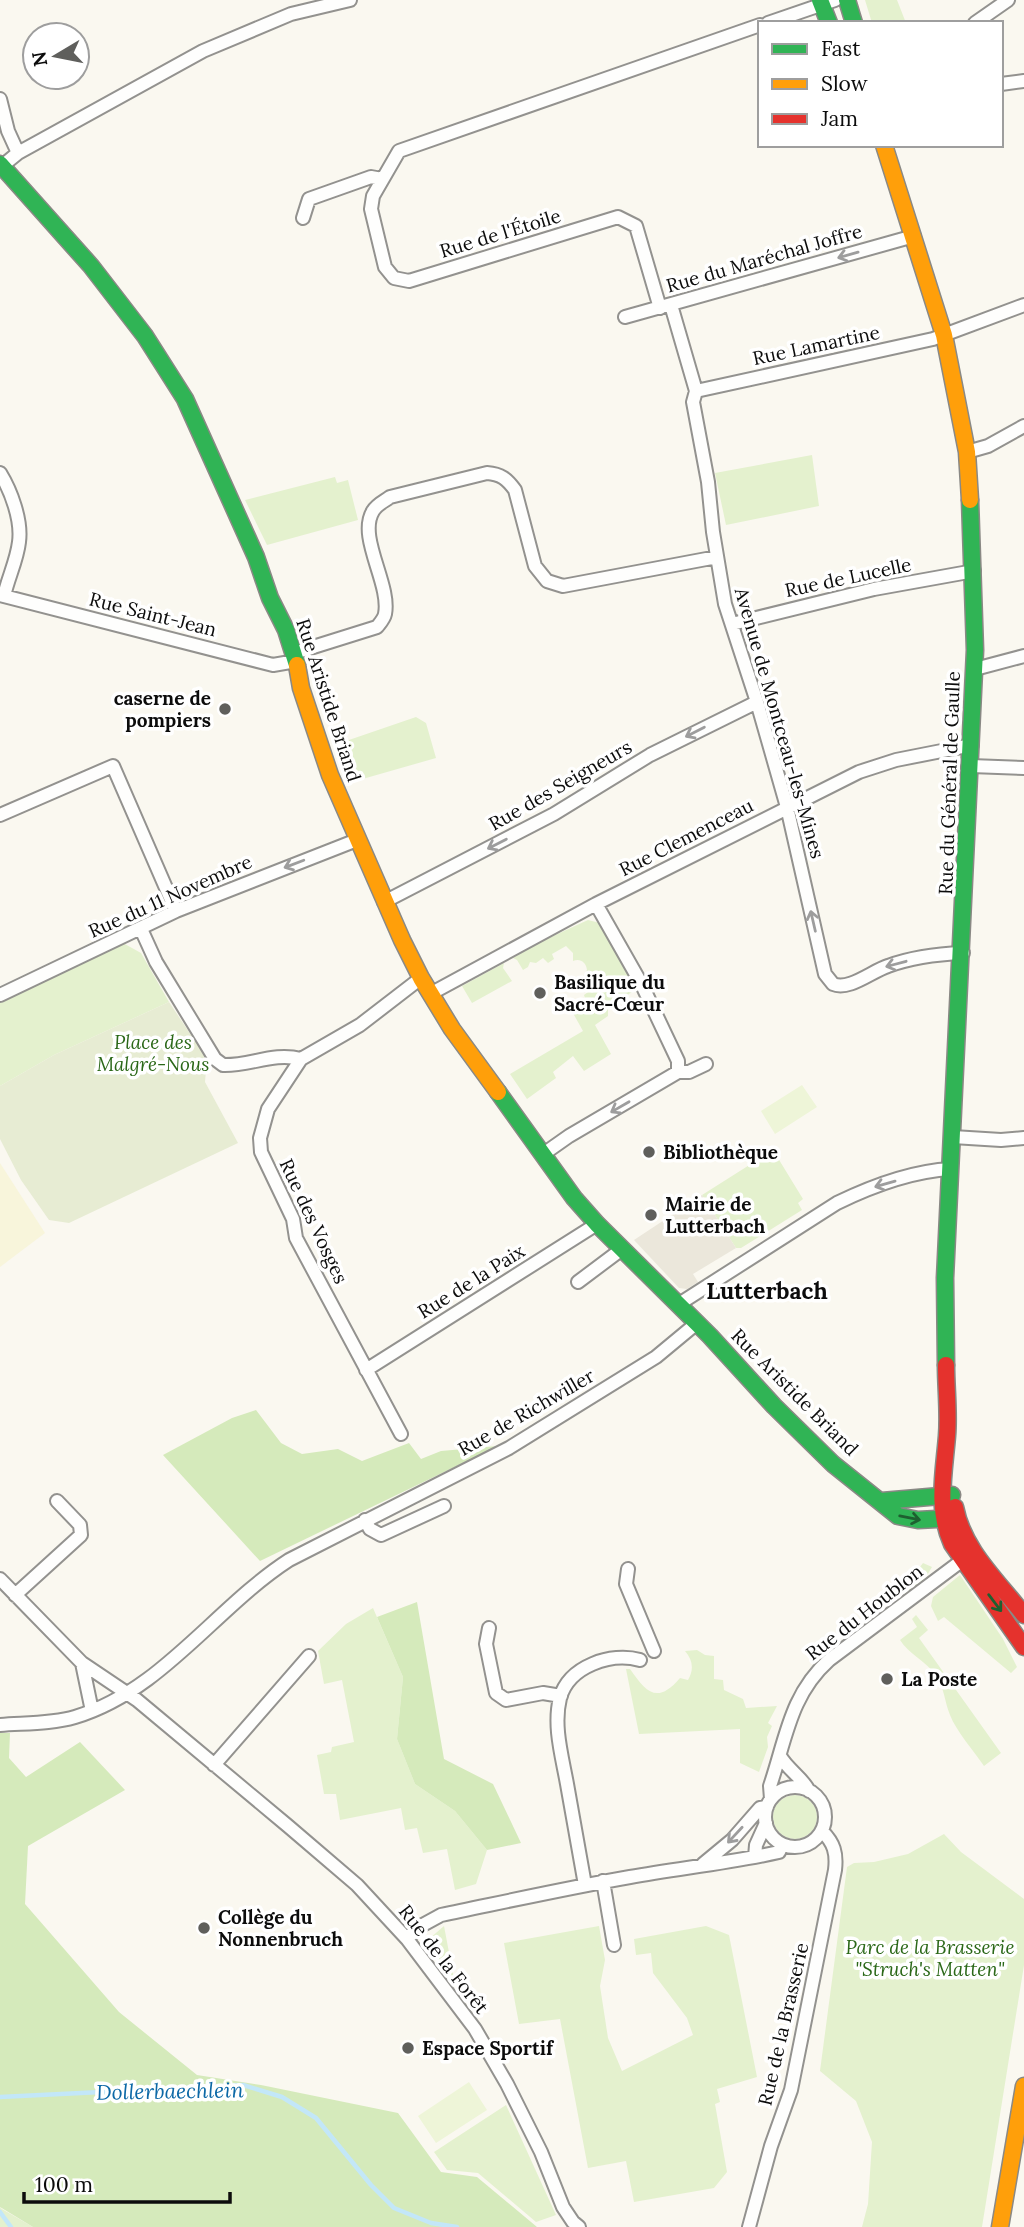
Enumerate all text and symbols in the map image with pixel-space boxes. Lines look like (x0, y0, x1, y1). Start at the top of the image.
north arrow (21, 21, 91, 91)
legend (758, 21, 1003, 147)
text: Fast (821, 35, 861, 62)
text: N (26, 49, 52, 68)
text: Slow (821, 70, 868, 97)
text: Jam (820, 105, 858, 132)
street label: Rue de l'Étoile (437, 203, 563, 263)
street label: Rue du Maréchal Joffre (663, 219, 865, 297)
one-way arrow (837, 249, 859, 262)
street label: Rue Lamartine (750, 320, 882, 370)
street label: Rue de Lucelle (783, 552, 913, 602)
street label: Avenue de Montceau-les-Mines (730, 584, 830, 861)
street label: Rue Saint-Jean (87, 587, 219, 641)
street label: Rue Aristide Briand (291, 615, 367, 785)
street label: Rue du Général de Gaulle (933, 671, 965, 895)
place label: caserne de pompiers (114, 686, 211, 732)
marker: caserne de pompiers (217, 701, 233, 717)
one-way arrow (686, 725, 706, 739)
street label: Rue des Seigneurs (484, 734, 636, 836)
street label: Rue Clemenceau (615, 793, 757, 881)
one-way arrow (488, 837, 508, 851)
street label: Rue du 11 Novembre (84, 849, 256, 943)
one-way arrow (283, 859, 305, 872)
one-way arrow (805, 910, 819, 933)
one-way arrow (886, 958, 908, 971)
place label: Basilique du Sacré-Cœur (554, 970, 665, 1016)
marker: Basilique du Sacré-Cœur (532, 985, 548, 1001)
park label: Place des Malgré-Nous (97, 1030, 209, 1076)
one-way arrow (610, 1100, 630, 1114)
place label: Bibliothèque (663, 1140, 778, 1164)
marker: Bibliothèque (641, 1144, 657, 1160)
street label: Rue des Vosges (275, 1155, 354, 1287)
one-way arrow (874, 1178, 896, 1191)
place label: Mairie de Lutterbach (665, 1192, 766, 1238)
marker: Mairie de Lutterbach (643, 1207, 659, 1223)
street label: Rue de la Paix (413, 1239, 529, 1323)
district label: Lutterbach (706, 1276, 828, 1305)
street label: Rue Aristide Briand (726, 1323, 864, 1461)
street label: Rue de Richwiller (454, 1363, 599, 1461)
one-way arrow (898, 1512, 920, 1525)
street label: Rue du Houblon (801, 1559, 927, 1665)
one-way arrow (987, 1593, 1002, 1612)
place label: La Poste (901, 1667, 977, 1691)
marker: La Poste (879, 1671, 895, 1687)
one-way arrow (727, 1826, 744, 1843)
street label: Rue de la Forêt (394, 1900, 494, 2019)
place label: Collège du Nonnenbruch (218, 1905, 343, 1951)
marker: Collège du Nonnenbruch (196, 1920, 212, 1936)
park label: Parc de la Brasserie "Struch's Matten" (846, 1935, 1014, 1981)
street label: Rue de la Brasserie (753, 1940, 813, 2108)
place label: Espace Sportif (422, 2036, 555, 2060)
marker: Espace Sportif (400, 2040, 416, 2056)
water label: Dollerbaechlein (96, 2076, 244, 2106)
scale bar (24, 2160, 231, 2204)
text: 100 m (35, 2171, 93, 2198)

